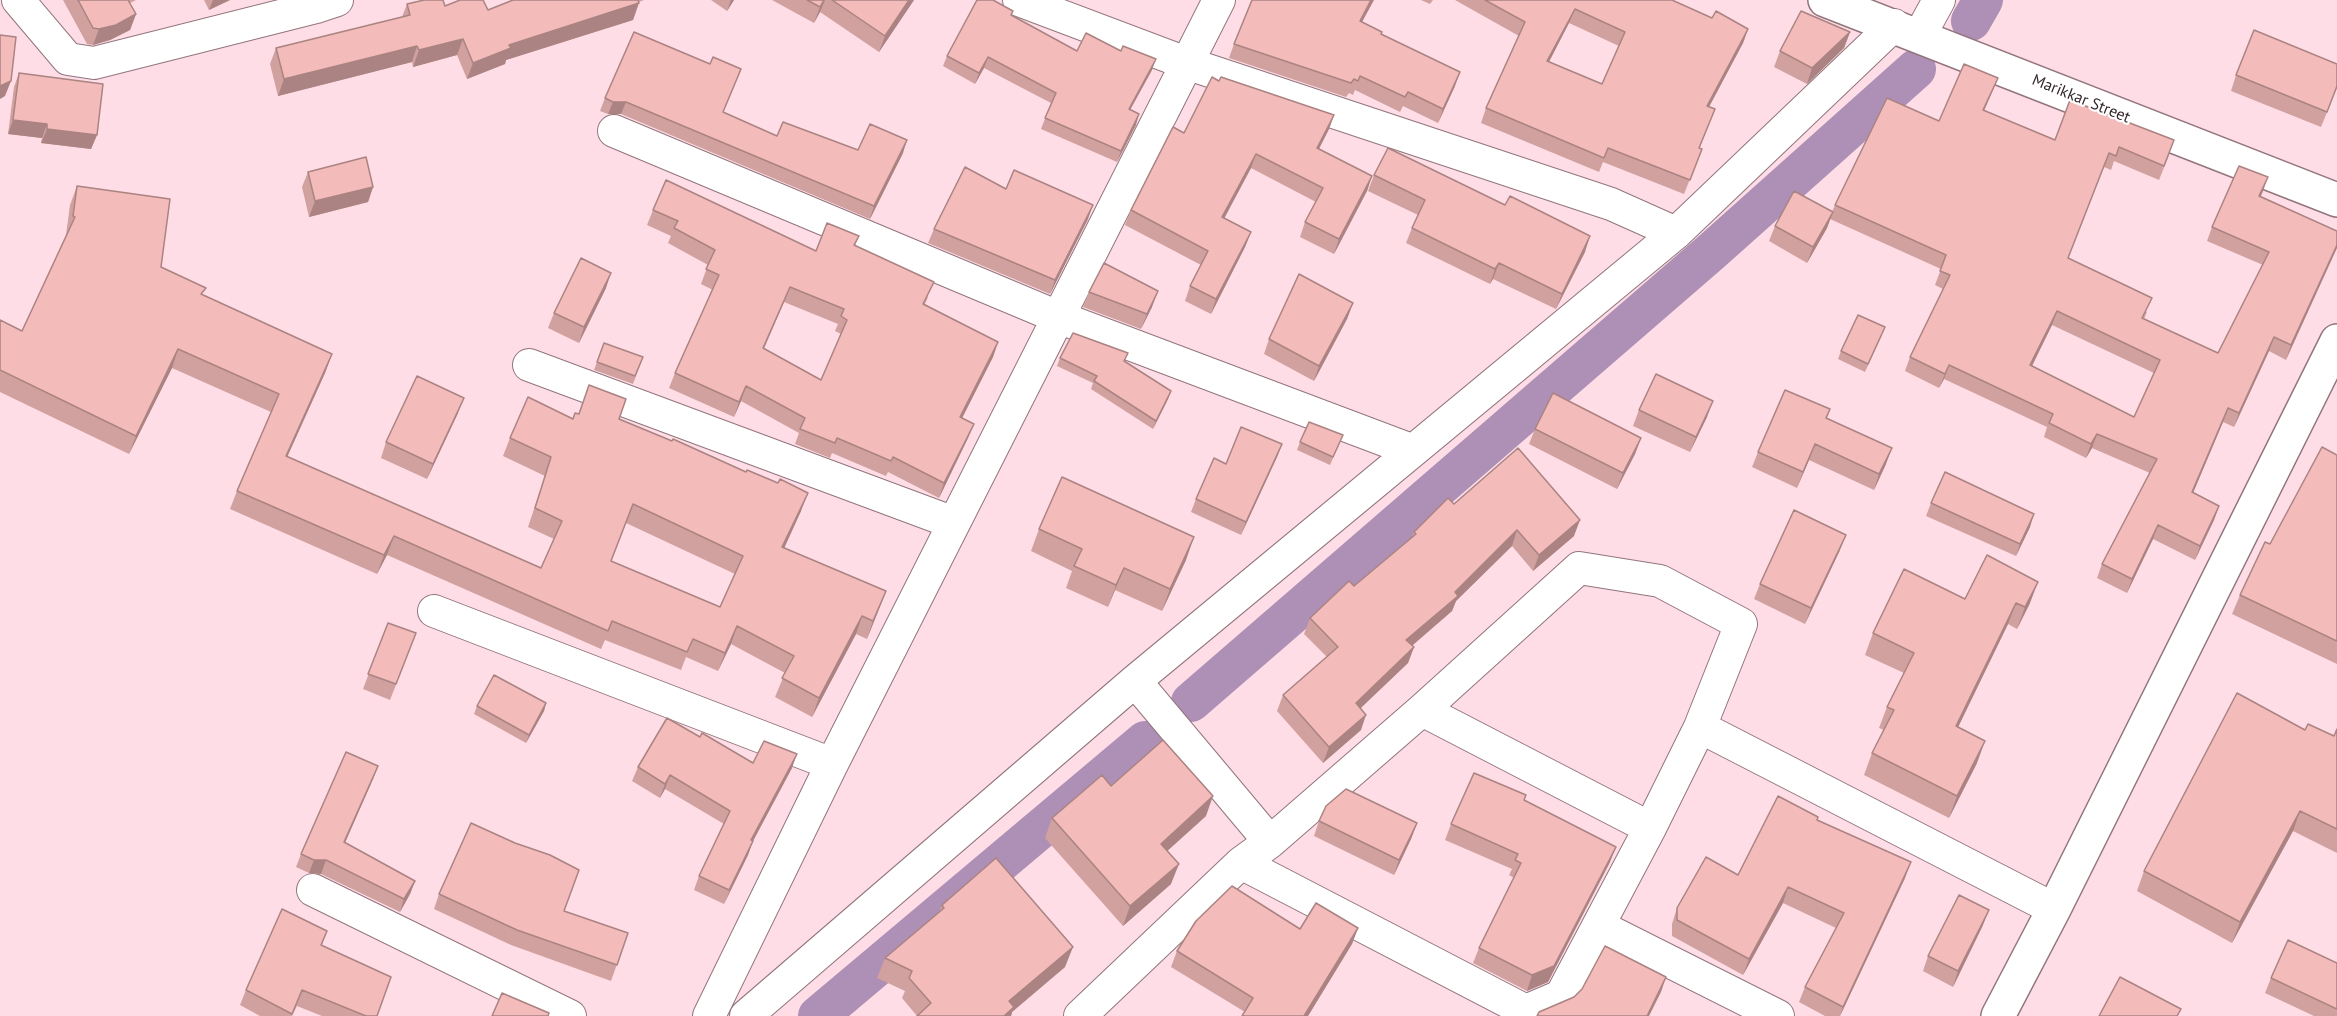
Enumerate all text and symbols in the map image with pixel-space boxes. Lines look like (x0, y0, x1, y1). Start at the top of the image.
street label: Marikkar Street (2029, 71, 2133, 127)

